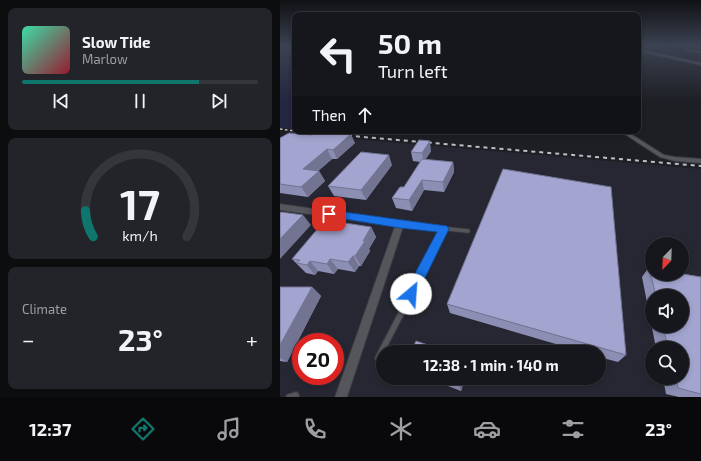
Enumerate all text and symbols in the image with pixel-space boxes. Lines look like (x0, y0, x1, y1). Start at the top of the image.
text: 50 m (378, 26, 442, 60)
icon: left (312, 28, 364, 80)
text: Slow Tide (82, 33, 150, 51)
text: Marlow (82, 51, 128, 67)
text: Turn left (378, 60, 448, 82)
icon: previous (50, 90, 72, 112)
icon: pause (129, 90, 151, 112)
icon: next (208, 90, 230, 112)
icon: ahead (354, 104, 376, 126)
text: Then (312, 106, 346, 124)
text: 17 (120, 177, 160, 227)
pin (312, 197, 346, 231)
icon: arrive (318, 203, 340, 225)
text: km/h (122, 226, 158, 243)
north arrow (645, 237, 689, 281)
map controls (645, 237, 689, 385)
position arrow (390, 273, 432, 315)
button: sound (645, 289, 689, 333)
text: Climate (22, 301, 67, 317)
text: 23° (118, 321, 163, 357)
text: − (22, 326, 35, 352)
text: + (246, 326, 258, 352)
speed limit sign: 20 (292, 333, 344, 385)
button: search (645, 341, 689, 385)
text: 12:38 · 1 min · 140 m (423, 356, 559, 374)
icon: directions (129, 415, 157, 443)
icon: music (215, 415, 243, 443)
icon: phone (301, 415, 329, 443)
icon: climate (387, 415, 415, 443)
icon: car (473, 415, 501, 443)
icon: filters (559, 415, 587, 443)
text: 12:37 (29, 418, 72, 440)
text: 23° (645, 418, 672, 440)

